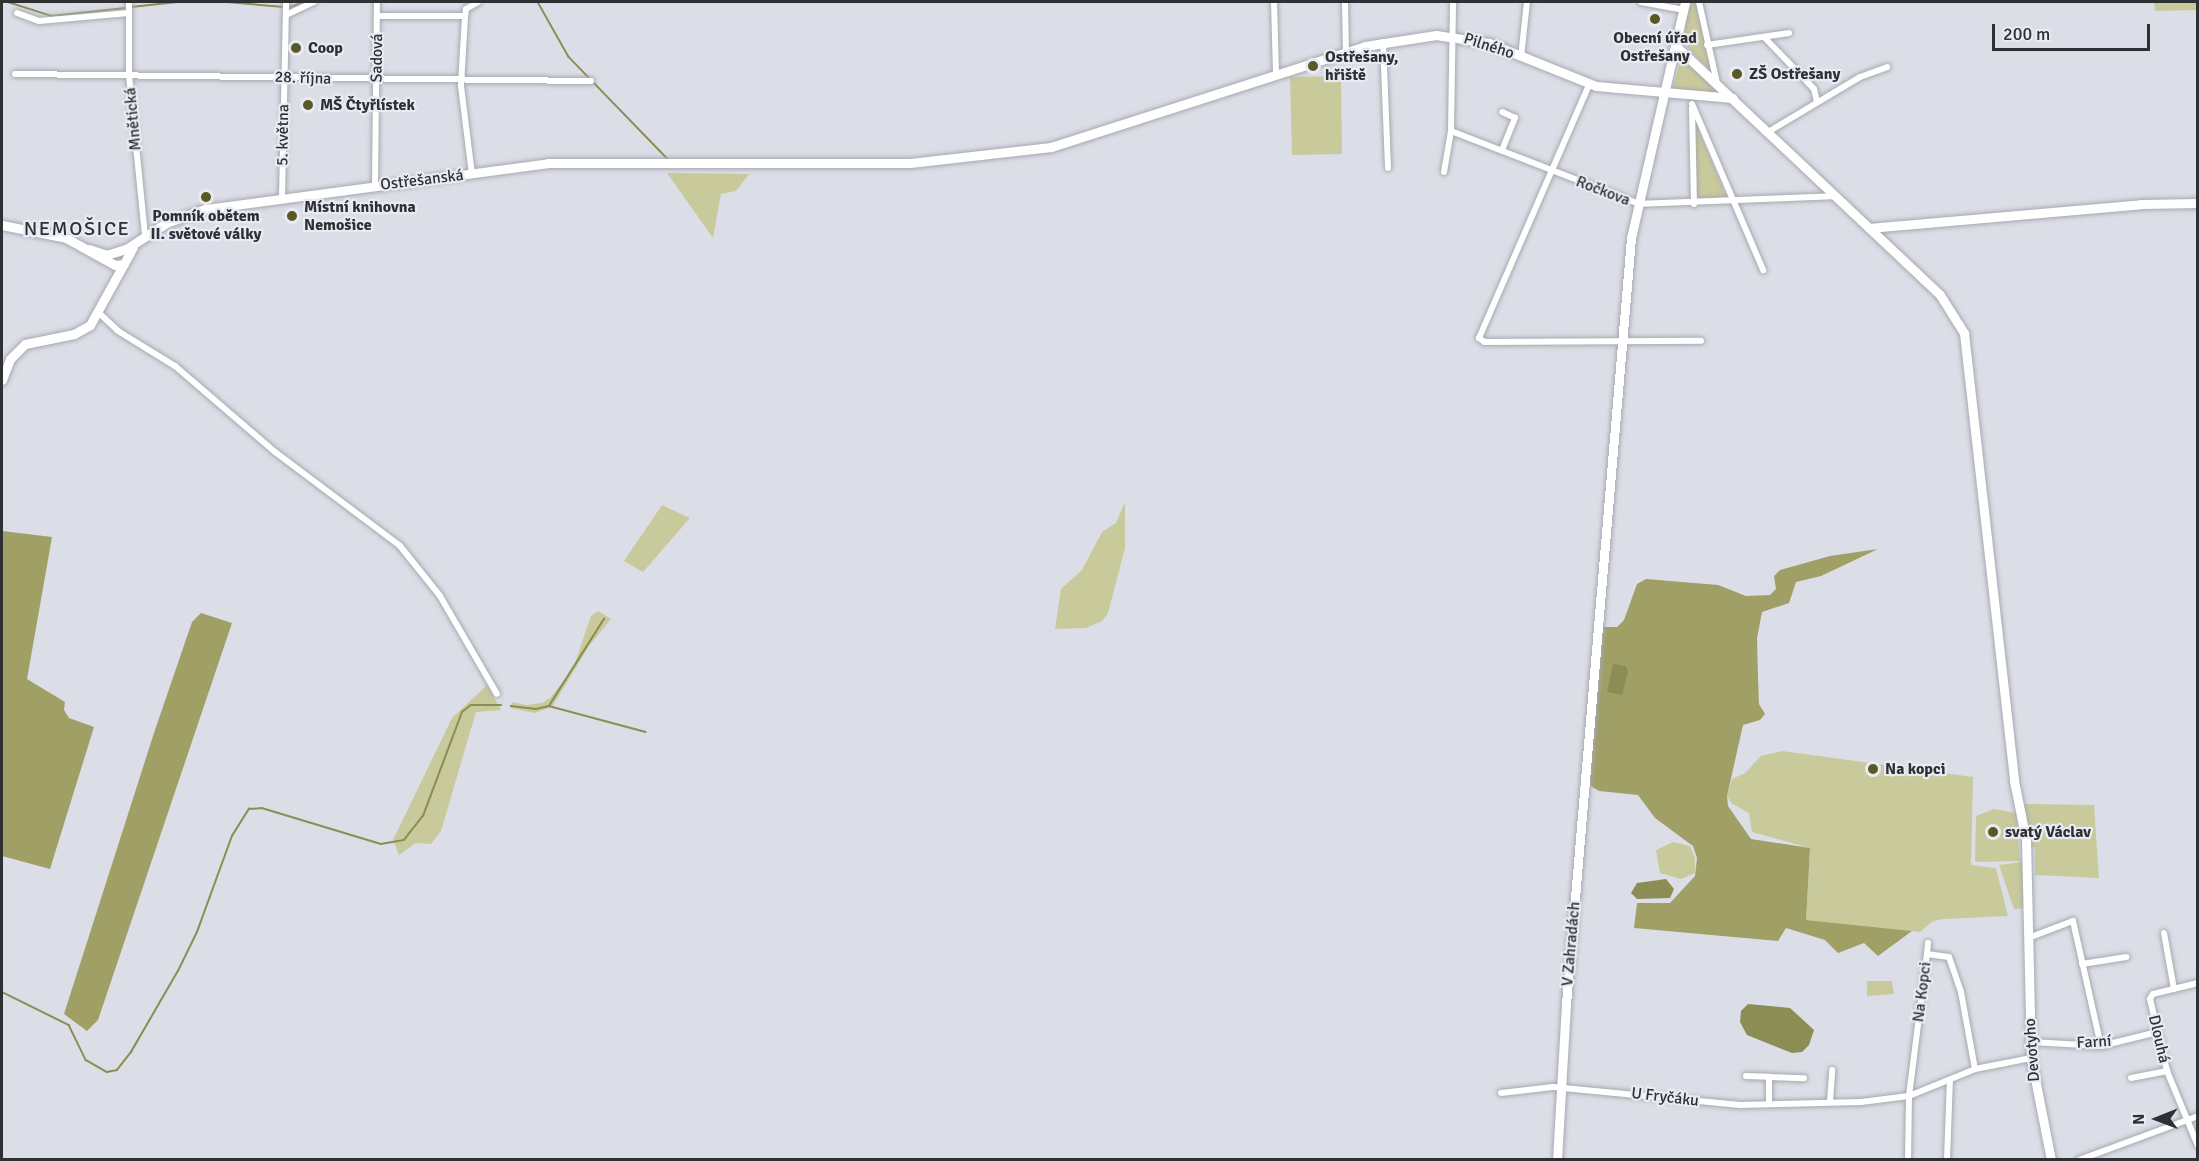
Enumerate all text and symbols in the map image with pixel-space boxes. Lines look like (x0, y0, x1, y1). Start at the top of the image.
marker: Obecní úřad Ostřešany (1648, 12, 1662, 26)
scale bar (1995, 12, 2152, 50)
text: 200 m (2003, 23, 2050, 45)
place label: Obecní úřad Ostřešany (1613, 28, 1697, 66)
street label: Pilného (1461, 29, 1517, 63)
street label: Sadová (367, 33, 387, 83)
place label: Coop (308, 38, 343, 58)
marker: Coop (289, 41, 303, 55)
place label: Ostřešany, hřiště (1325, 47, 1398, 85)
marker: Ostřešany, hřiště (1306, 59, 1320, 73)
place label: ZŠ Ostřešany (1749, 64, 1840, 84)
street label: 28. října (274, 67, 332, 89)
marker: ZŠ Ostřešany (1730, 67, 1744, 81)
street label: Mnětická (121, 87, 145, 151)
place label: MŠ Čtyřlístek (320, 95, 415, 115)
marker: MŠ Čtyřlístek (301, 98, 315, 112)
street label: 5. května (273, 104, 293, 166)
street label: Ostřešanská (379, 165, 465, 195)
street label: Ročkova (1573, 172, 1633, 210)
marker: Pomník obětem II. světové války (199, 190, 213, 204)
place label: Místní knihovna Nemošice (304, 197, 416, 235)
place label: Pomník obětem II. světové války (151, 206, 261, 244)
marker: Místní knihovna Nemošice (285, 209, 299, 223)
district label: NEMOŠICE (24, 216, 130, 240)
place label: Na kopci (1885, 759, 1945, 779)
marker: Na kopci (1866, 762, 1880, 776)
place label: svatý Václav (2005, 822, 2091, 842)
marker: svatý Václav (1986, 825, 2000, 839)
street label: V Zahradách (1558, 901, 1584, 987)
street label: Na Kopci (1909, 961, 1935, 1023)
street label: Dlouhá (2144, 1013, 2174, 1065)
street label: Devotyho (2020, 1018, 2044, 1082)
street label: Farní (2076, 1032, 2112, 1052)
street label: U Fryčáku (1630, 1083, 1700, 1111)
north arrow (2127, 1089, 2187, 1149)
text: N (2129, 1114, 2149, 1125)

